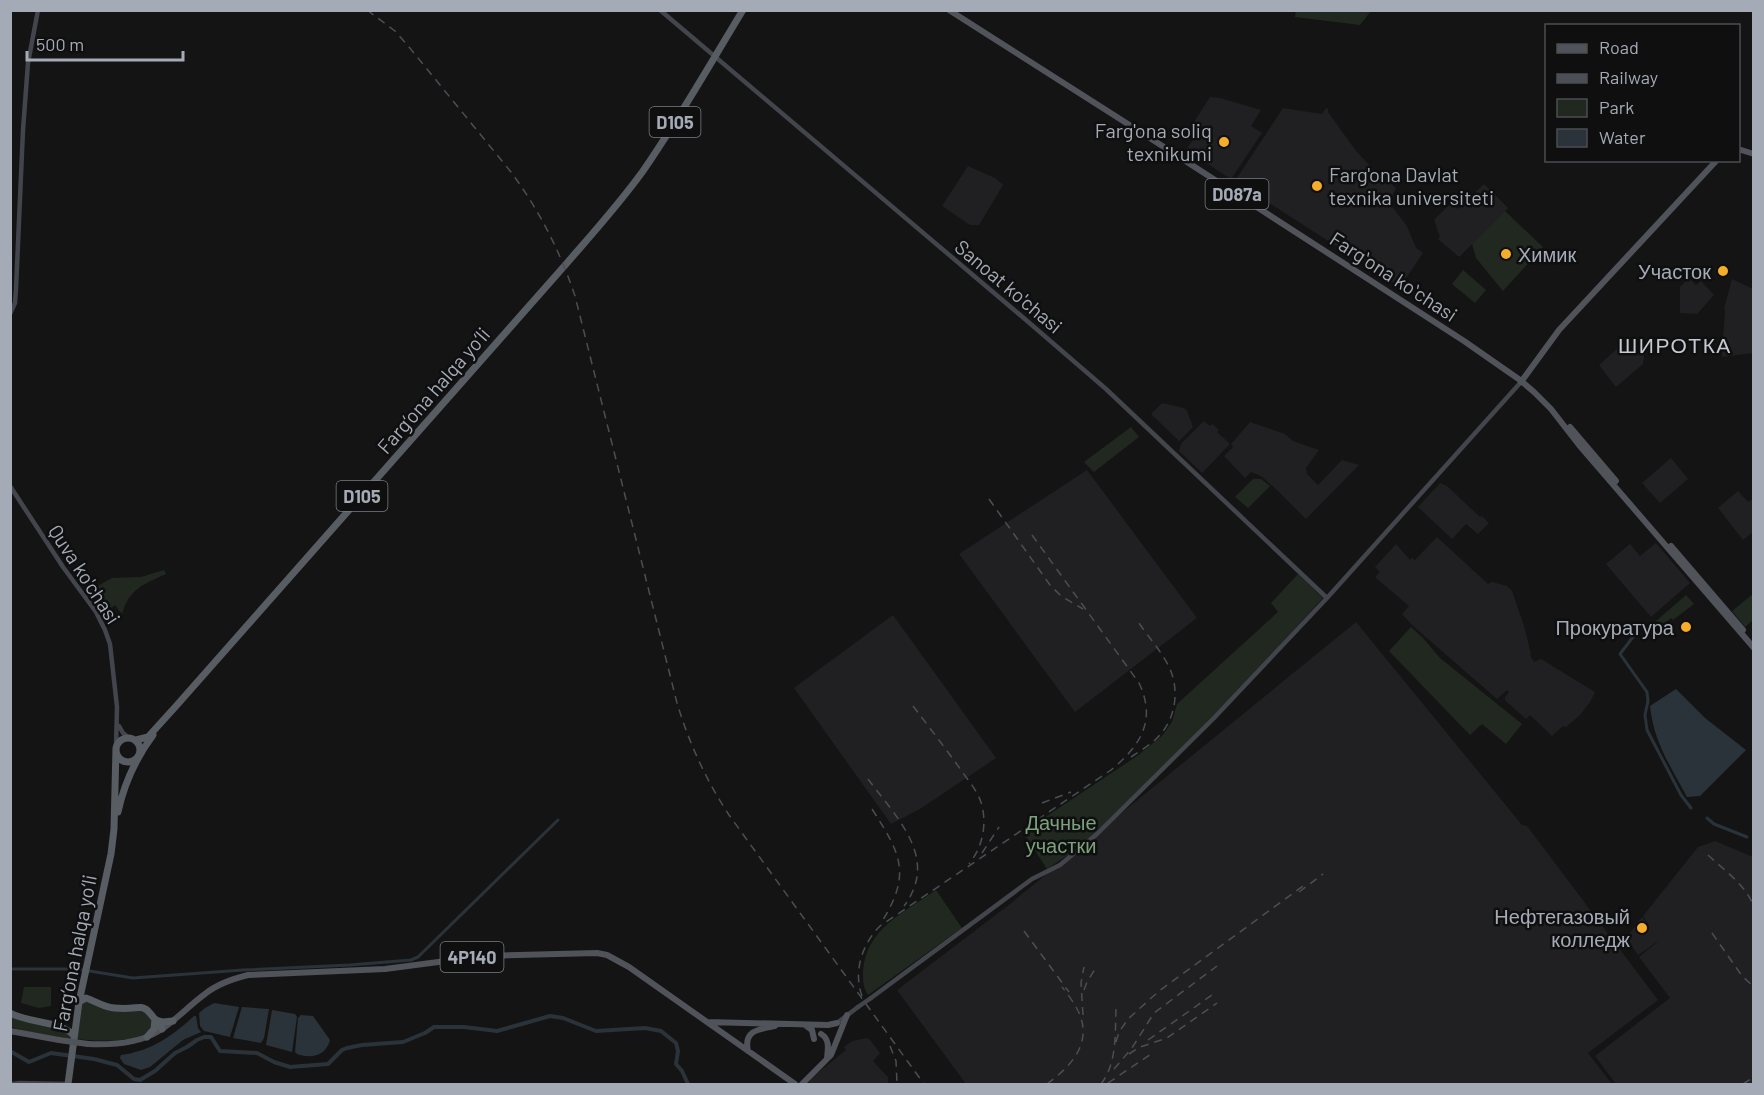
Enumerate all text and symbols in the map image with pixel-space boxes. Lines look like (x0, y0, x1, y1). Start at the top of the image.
scale bar (27, 24, 183, 62)
legend (1545, 24, 1740, 162)
text: 500 m (36, 33, 84, 55)
text: Road (1599, 36, 1639, 58)
text: Railway (1599, 66, 1658, 88)
text: Park (1599, 96, 1634, 118)
road number: D105 (650, 107, 700, 137)
place label: Farg'ona soliq texnikumi (1095, 118, 1212, 165)
text: Water (1599, 126, 1646, 148)
marker: Farg'ona soliq texnikumi (1217, 135, 1231, 149)
place label: Farg'ona Davlat texnika universiteti (1329, 162, 1494, 209)
road number: D087a (1206, 179, 1268, 209)
marker: Farg'ona Davlat texnika universiteti (1310, 179, 1324, 193)
street label: Fargʻona koʻchasi (1326, 226, 1462, 326)
street label: Sanoat ko'chasi (950, 234, 1068, 338)
place label: Химик (1518, 242, 1576, 266)
marker: Химик (1499, 247, 1513, 261)
place label: Участок (1638, 259, 1711, 283)
marker: Участок (1716, 264, 1730, 278)
street label: Farg‘ona halqa yo‘li (372, 322, 494, 458)
district label: ШИРОТКА (1618, 332, 1732, 357)
road number: D105 (336, 481, 388, 511)
street label: Quva ko'chasi (44, 520, 126, 628)
place label: Прокуратура (1555, 615, 1675, 639)
marker: Прокуратура (1679, 620, 1693, 634)
park label: Дачные участки (1025, 810, 1097, 857)
street label: Farg‘ona halqa yo‘li (47, 872, 101, 1034)
place label: Нефтегазовый колледж (1494, 904, 1631, 951)
marker: Нефтегазовый колледж (1635, 921, 1649, 935)
road number: 4P140 (440, 942, 504, 972)

